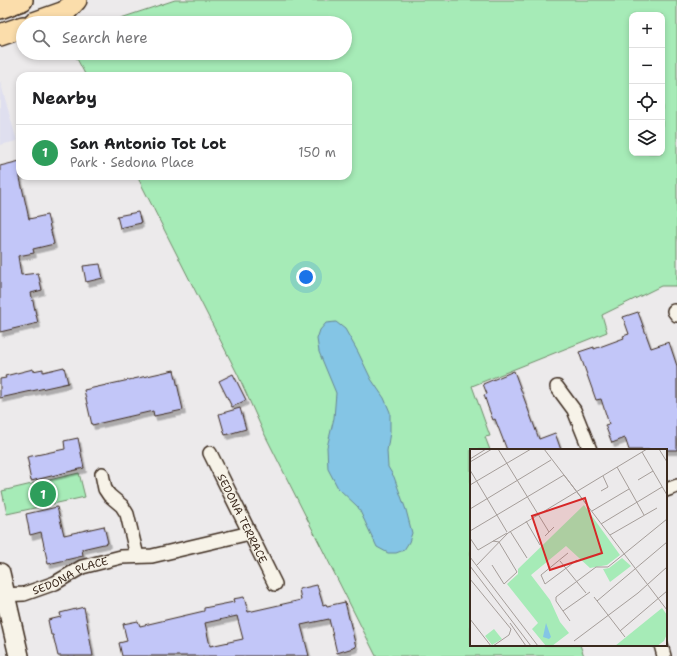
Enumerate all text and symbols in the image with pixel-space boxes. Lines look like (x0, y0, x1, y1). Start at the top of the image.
map controls (629, 12, 665, 156)
button: + (629, 12, 665, 48)
search box (16, 16, 352, 60)
icon: search (30, 27, 52, 49)
text: Search here (62, 28, 148, 48)
button: − (629, 48, 665, 84)
button: locate (629, 84, 665, 120)
text: Nearby (32, 87, 97, 109)
button: layers (629, 120, 665, 156)
text: San Antonio Tot Lot (70, 134, 226, 154)
text: 1 (42, 144, 48, 161)
text: 150 m (298, 144, 336, 161)
text: Park · Sedona Place (70, 154, 194, 171)
your location (296, 267, 316, 287)
inset map (470, 449, 667, 646)
street label: SEDONA TERRACE (213, 471, 271, 566)
pin: 1 (30, 479, 56, 509)
street label: SEDONA PLACE (30, 554, 110, 598)

